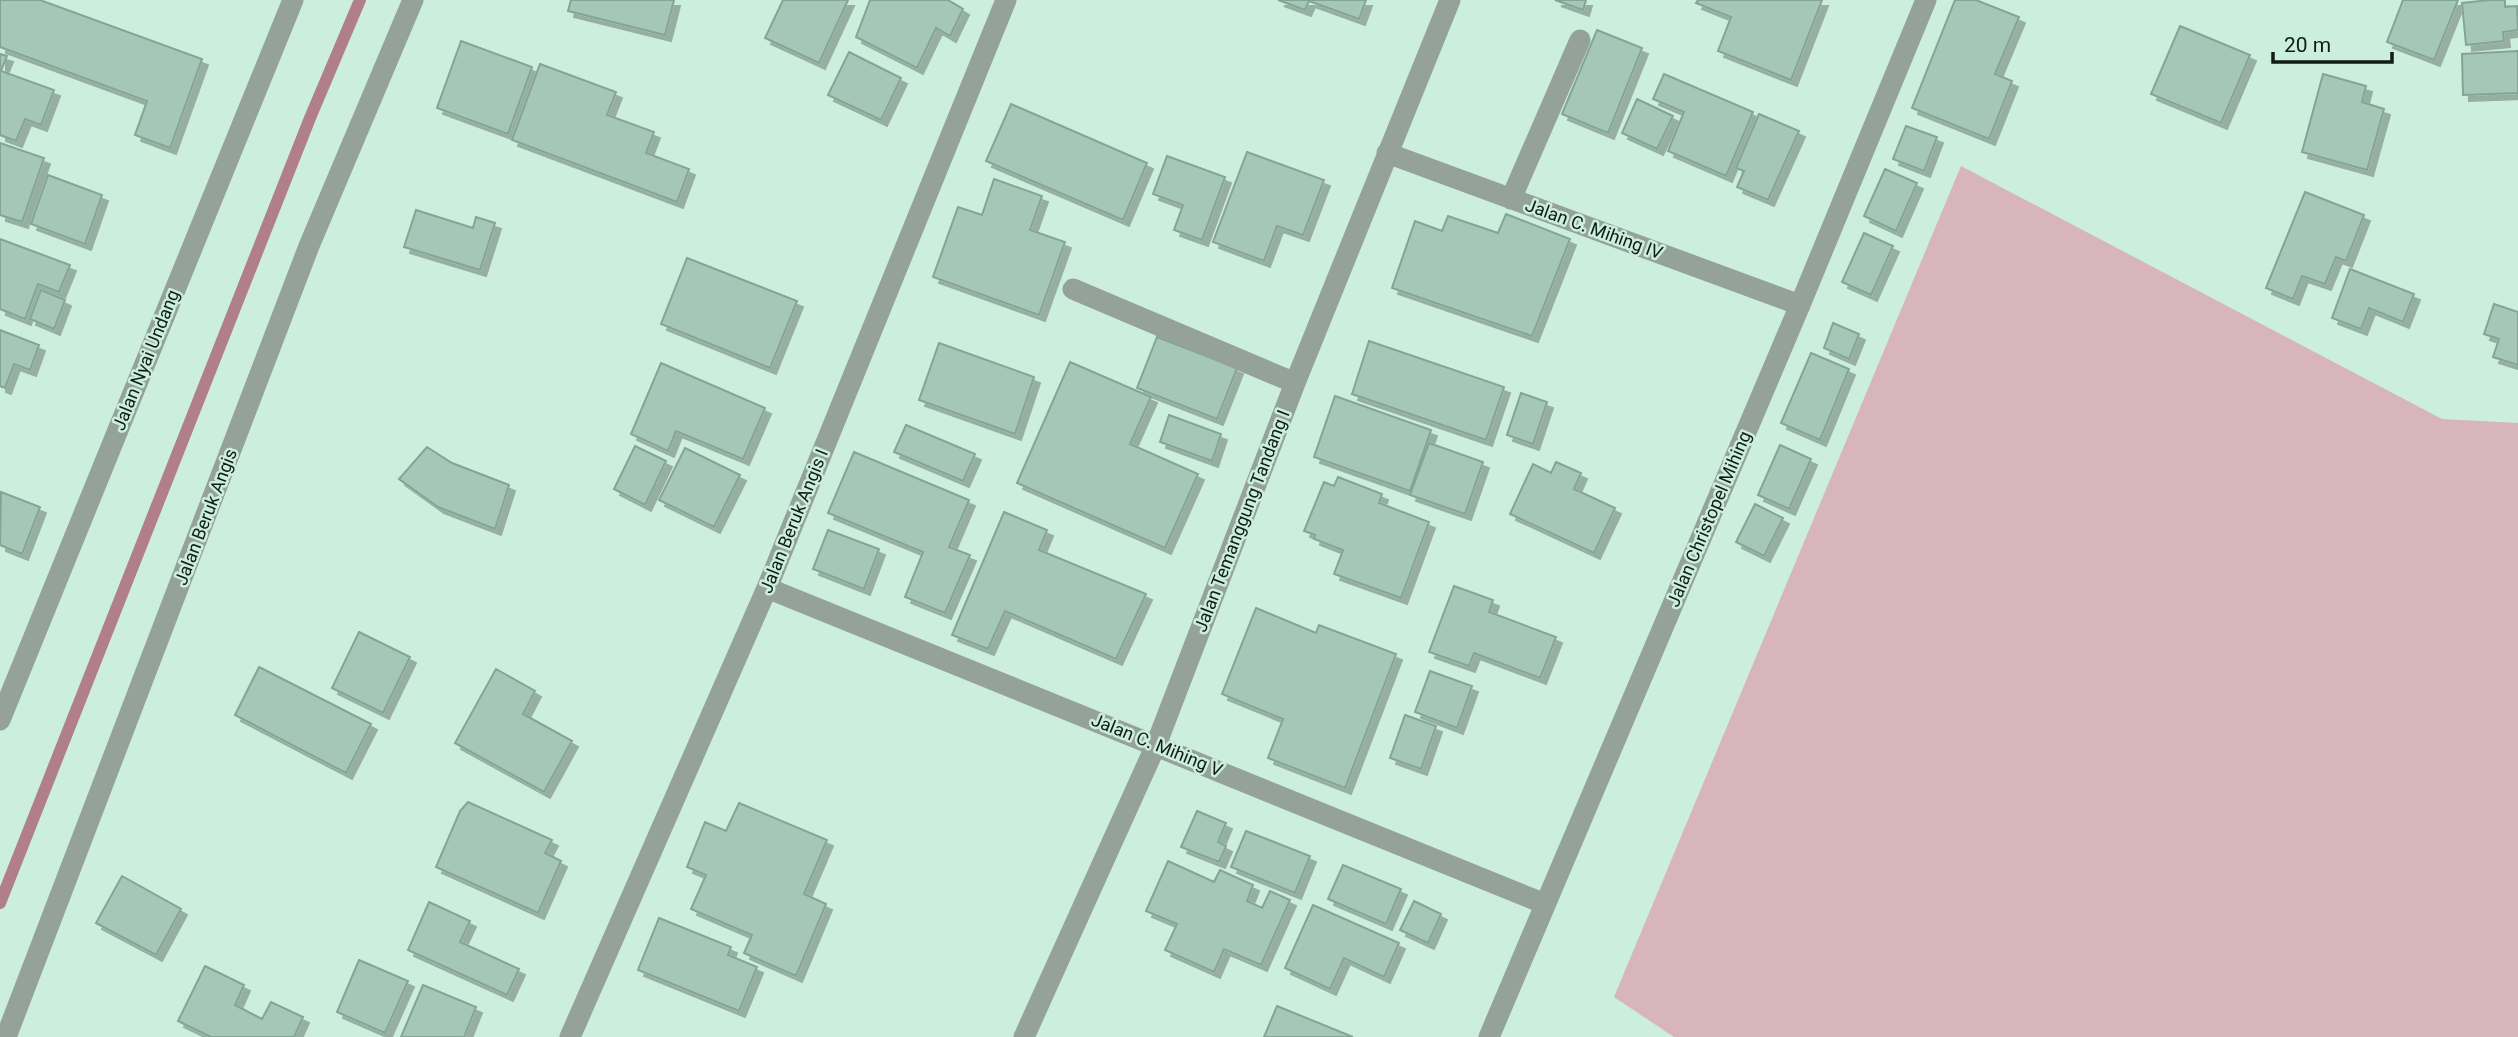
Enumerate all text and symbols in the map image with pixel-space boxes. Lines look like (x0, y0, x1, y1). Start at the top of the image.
scale bar (2273, 21, 2392, 65)
text: 20 m (2284, 33, 2331, 57)
street label: Jalan C. Mihing IV (1523, 194, 1666, 263)
street label: Jalan Nyai Undang (108, 286, 183, 433)
street label: Jalan Temanggung Tandang I (1189, 407, 1294, 635)
street label: Jalan Christopel Mihing (1662, 428, 1755, 610)
street label: Jalan Beruk Angis (170, 446, 241, 588)
street label: Jalan Beruk Angis I (755, 446, 832, 596)
street label: Jalan C. Mihing V (1089, 709, 1226, 781)

